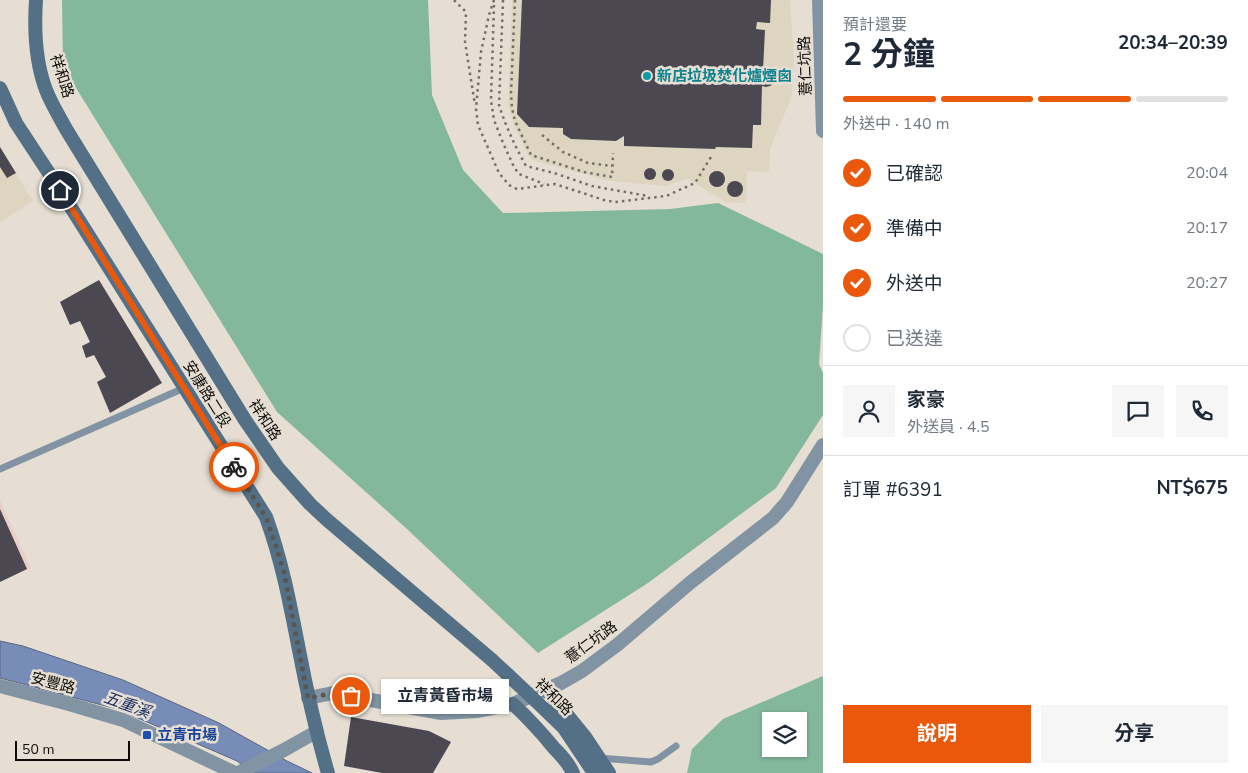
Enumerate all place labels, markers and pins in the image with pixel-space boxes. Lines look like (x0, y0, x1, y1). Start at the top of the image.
place label: 新店垃圾焚化爐煙囪 (657, 66, 792, 86)
marker: 新店垃圾焚化爐煙囪 (641, 70, 653, 82)
pin (39, 169, 81, 211)
pin (330, 675, 372, 717)
callout: 立青黃昏市場 (381, 678, 508, 714)
place label: 立青市場 (157, 725, 217, 745)
marker: 立青市場 (141, 729, 153, 741)

